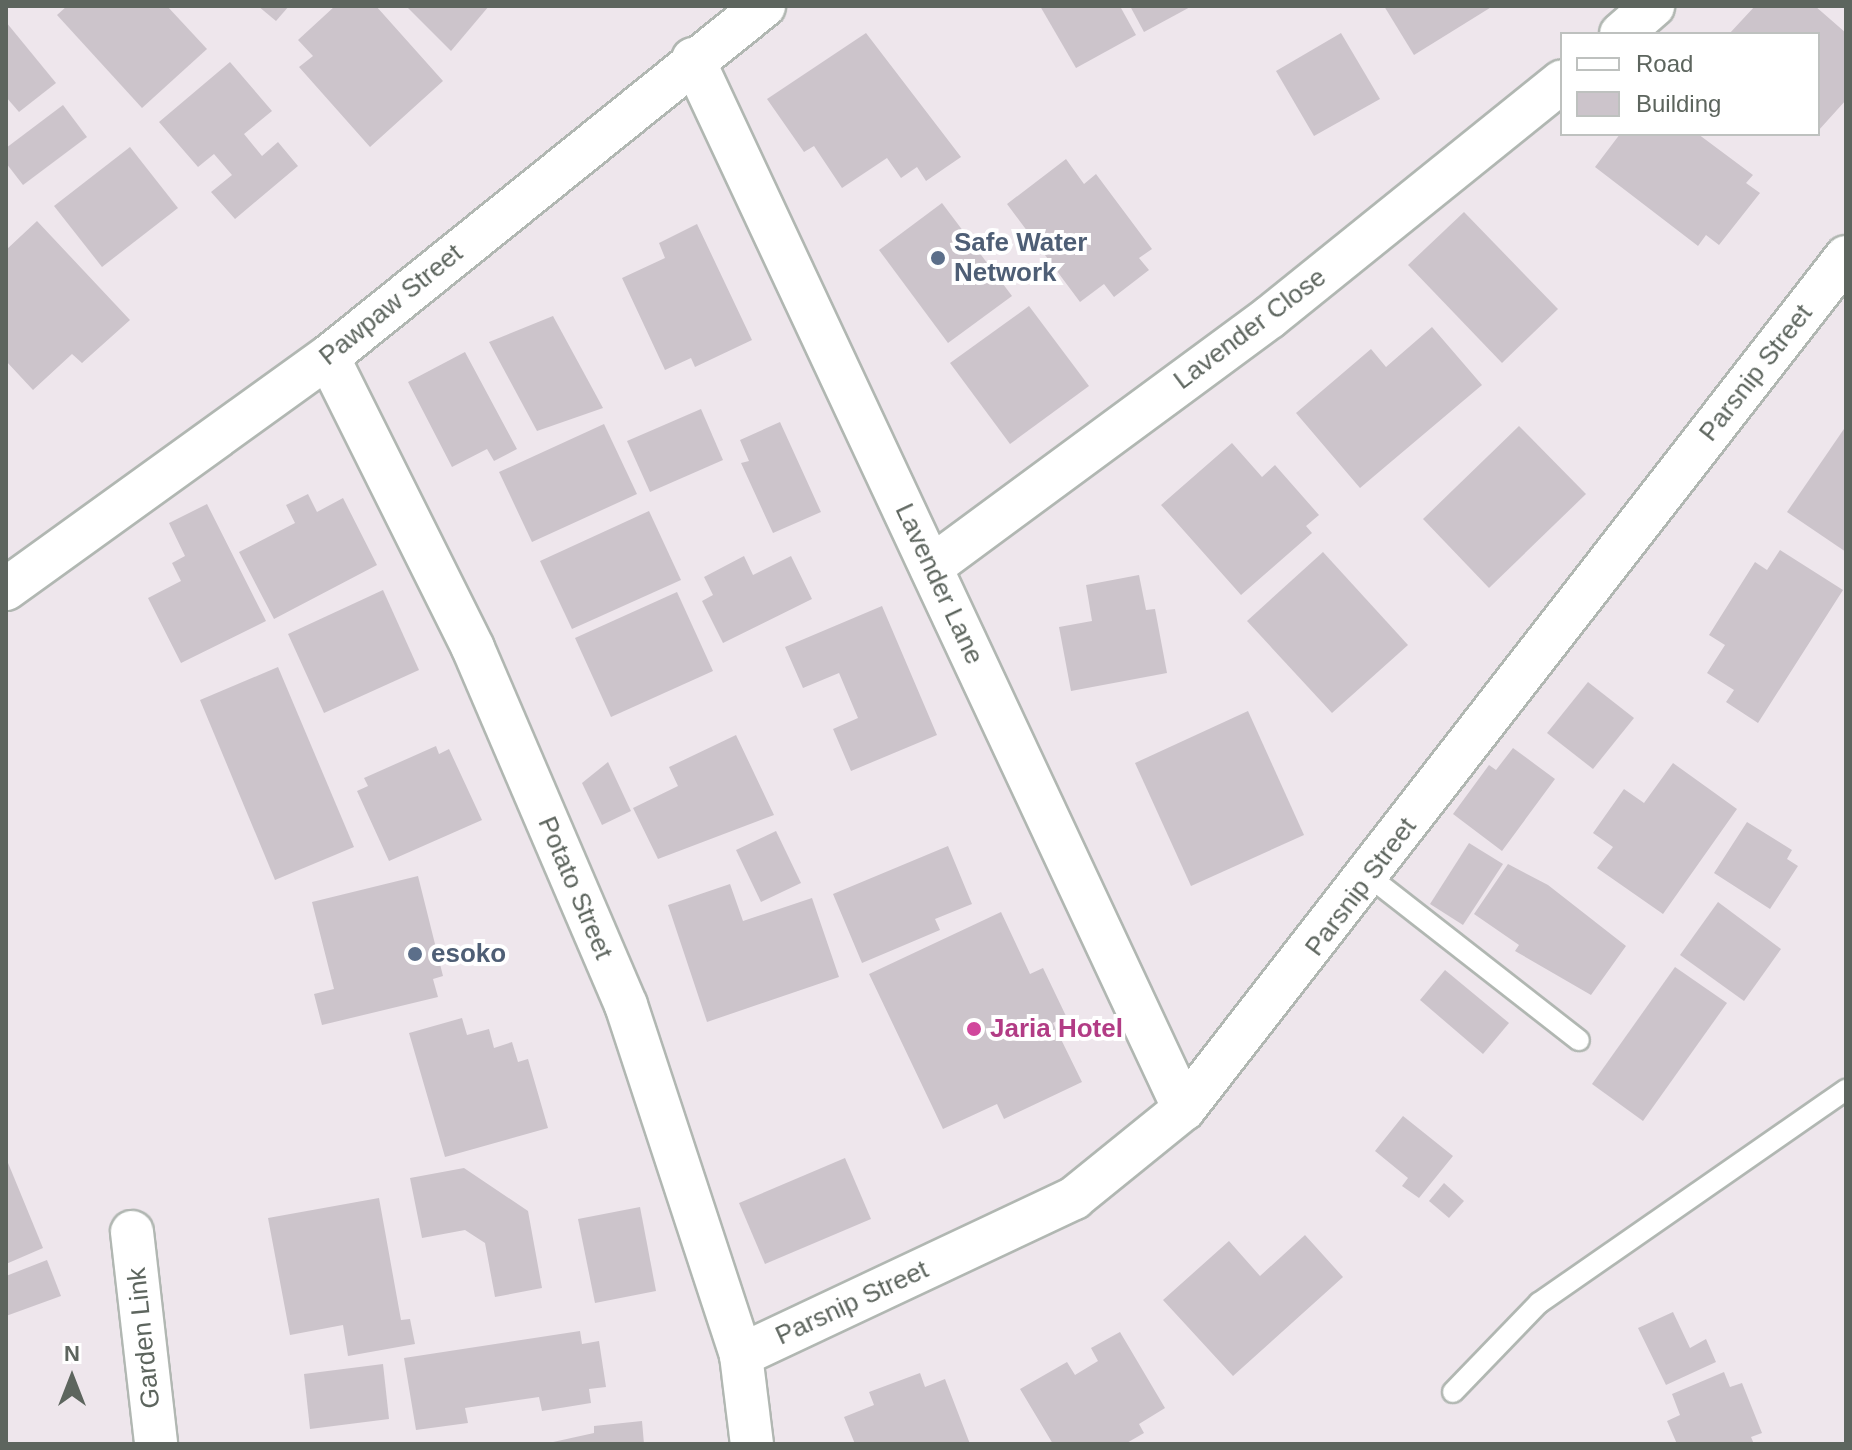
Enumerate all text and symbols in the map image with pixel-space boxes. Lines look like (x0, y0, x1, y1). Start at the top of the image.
legend (1560, 32, 1820, 136)
text: Road (1636, 50, 1693, 77)
text: Building (1636, 90, 1721, 117)
place label: Safe Water Network (954, 227, 1087, 288)
street label: Pawpaw Street (313, 238, 469, 372)
marker: Safe Water Network (929, 249, 947, 267)
street label: Lavender Close (1168, 262, 1332, 396)
street label: Parsnip Street (1693, 298, 1819, 448)
street label: Lavender Lane (888, 499, 990, 669)
street label: Potato Street (531, 812, 619, 964)
street label: Parsnip Street (1299, 812, 1423, 962)
place label: esoko (431, 938, 506, 970)
marker: esoko (406, 945, 424, 963)
place label: Jaria Hotel (990, 1013, 1123, 1045)
marker: Jaria Hotel (965, 1020, 983, 1038)
street label: Parsnip Street (771, 1254, 933, 1352)
street label: Garden Link (121, 1266, 167, 1410)
north arrow (32, 1338, 112, 1418)
text: N (64, 1341, 80, 1366)

